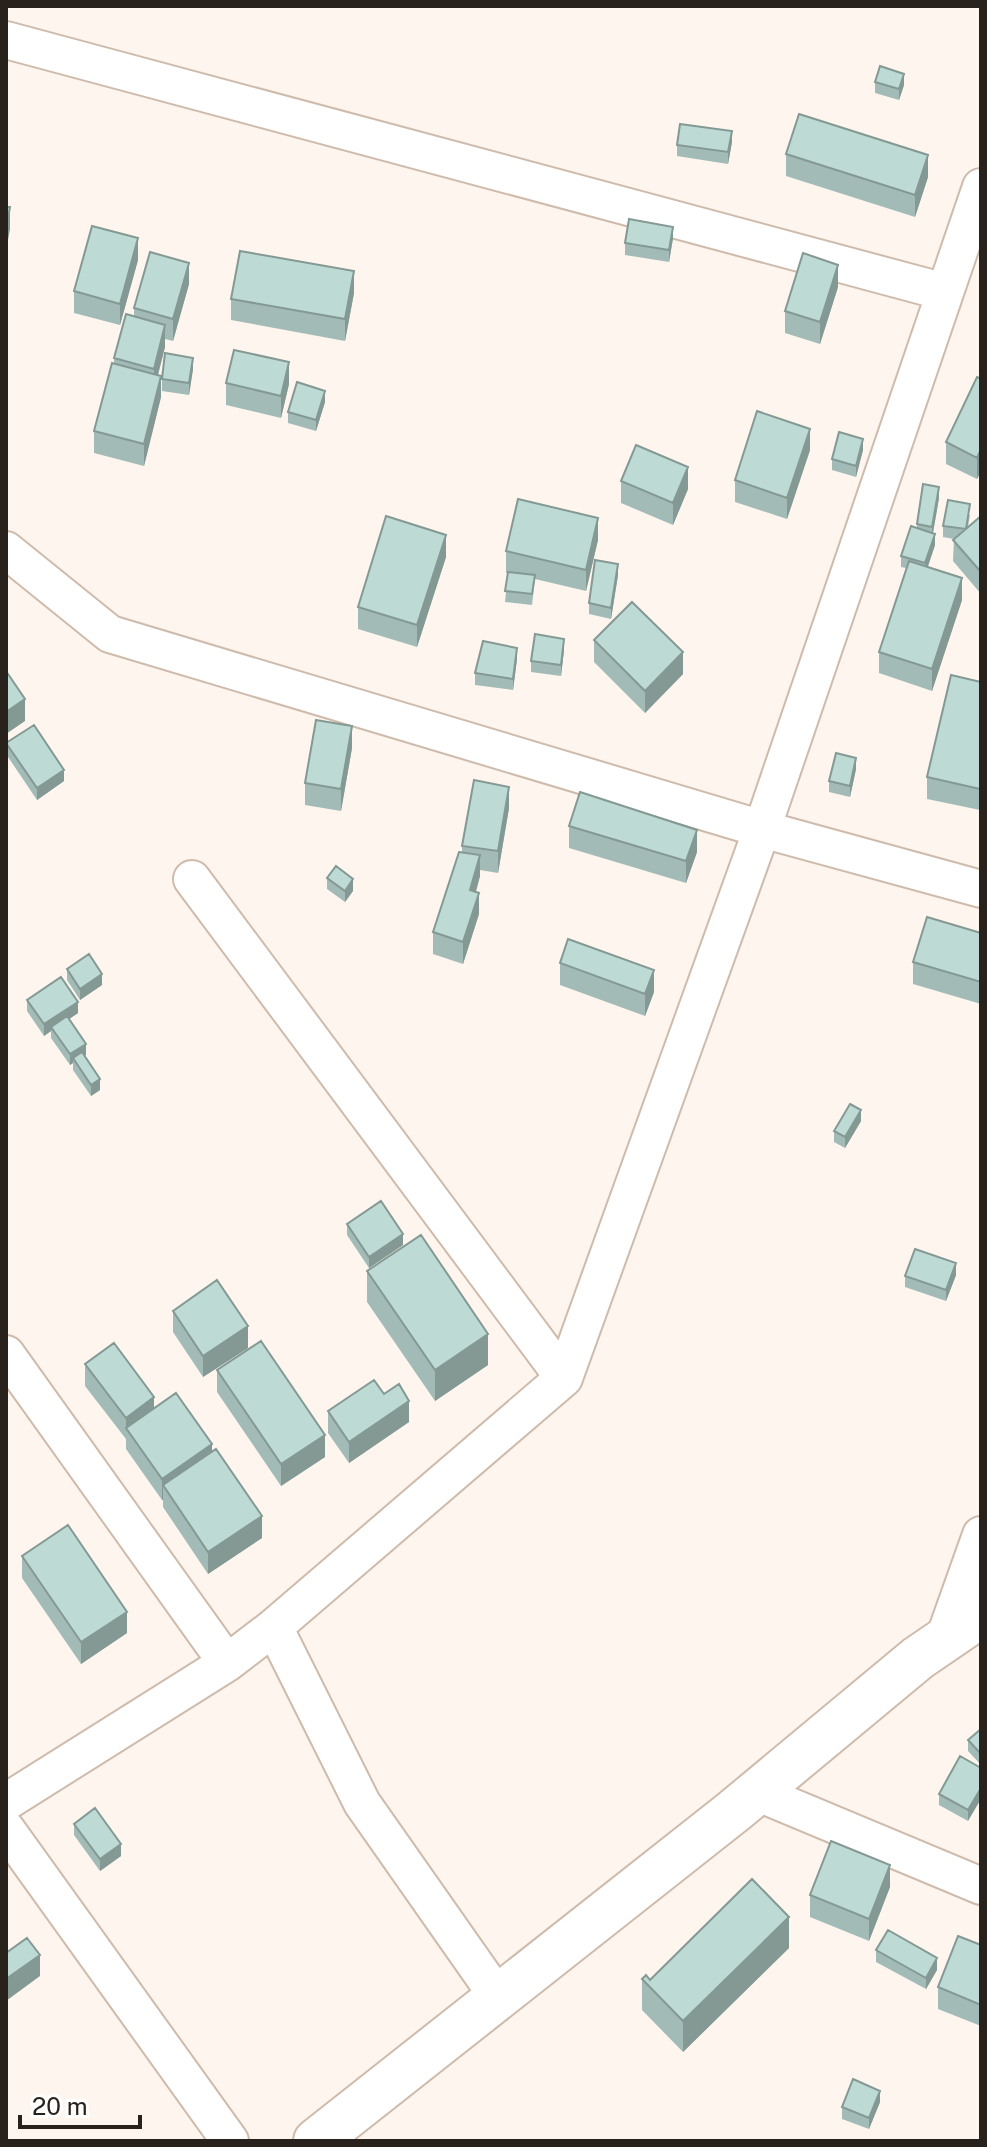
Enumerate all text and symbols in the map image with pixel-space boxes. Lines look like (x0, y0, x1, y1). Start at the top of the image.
scale bar (20, 2079, 140, 2129)
text: 20 m (32, 2092, 88, 2120)

